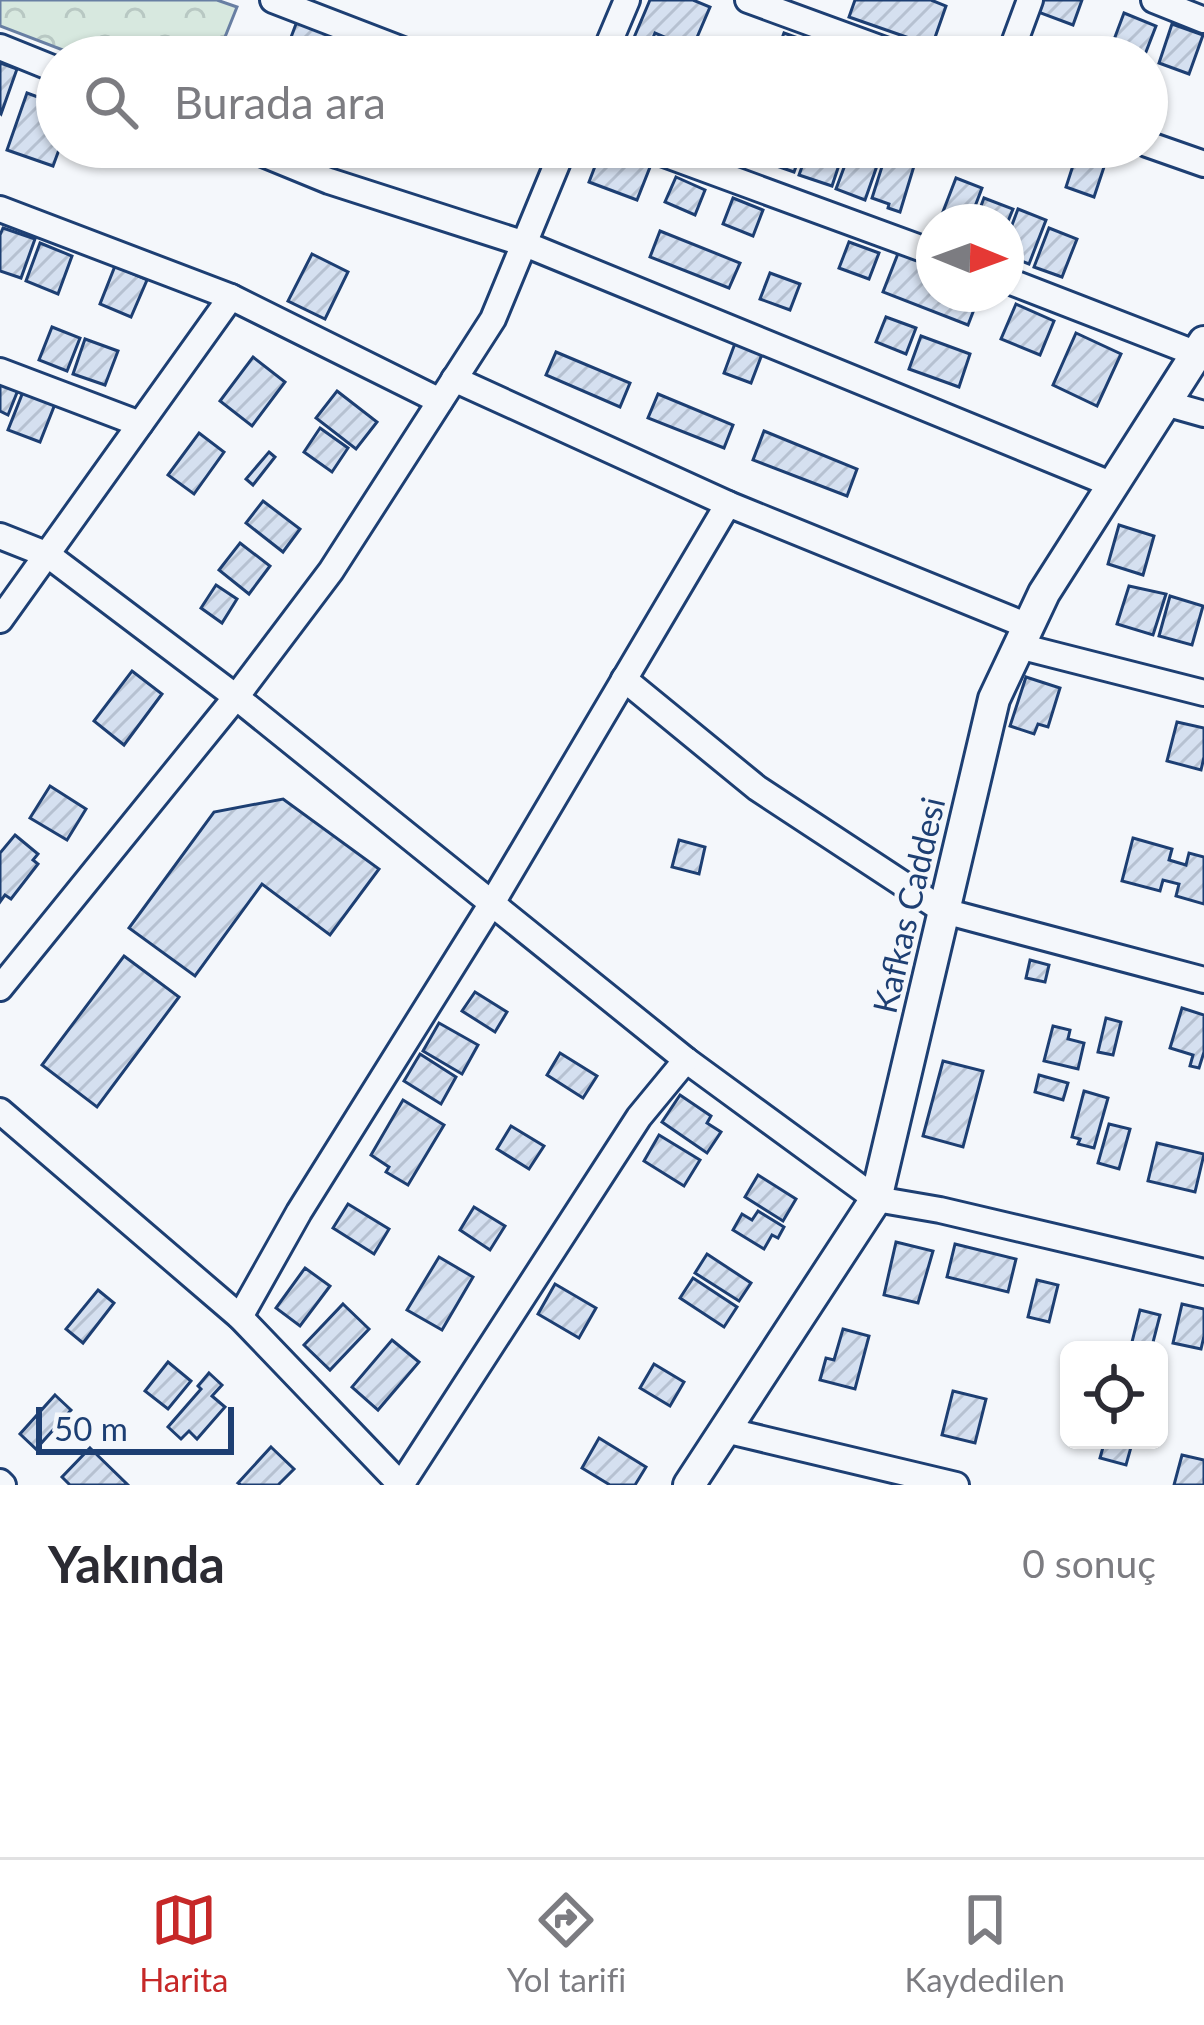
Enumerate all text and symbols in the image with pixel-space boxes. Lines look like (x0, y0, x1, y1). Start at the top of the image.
search box (36, 36, 1168, 168)
icon: search (78, 69, 144, 135)
text: Burada ara (174, 75, 386, 129)
north arrow (916, 204, 1024, 312)
street label: Kafkas Caddesi (864, 793, 952, 1017)
map controls (1060, 1341, 1168, 1449)
button: locate (1060, 1341, 1168, 1449)
scale bar (36, 1401, 234, 1454)
text: 50 m (54, 1408, 128, 1448)
text: Yakında (48, 1533, 225, 1594)
text: 0 sonuç (1022, 1540, 1156, 1586)
tab: Harita (139, 1887, 228, 1999)
tab: Yol tarifi (507, 1887, 626, 1999)
tab: Kaydedilen (905, 1887, 1065, 1999)

